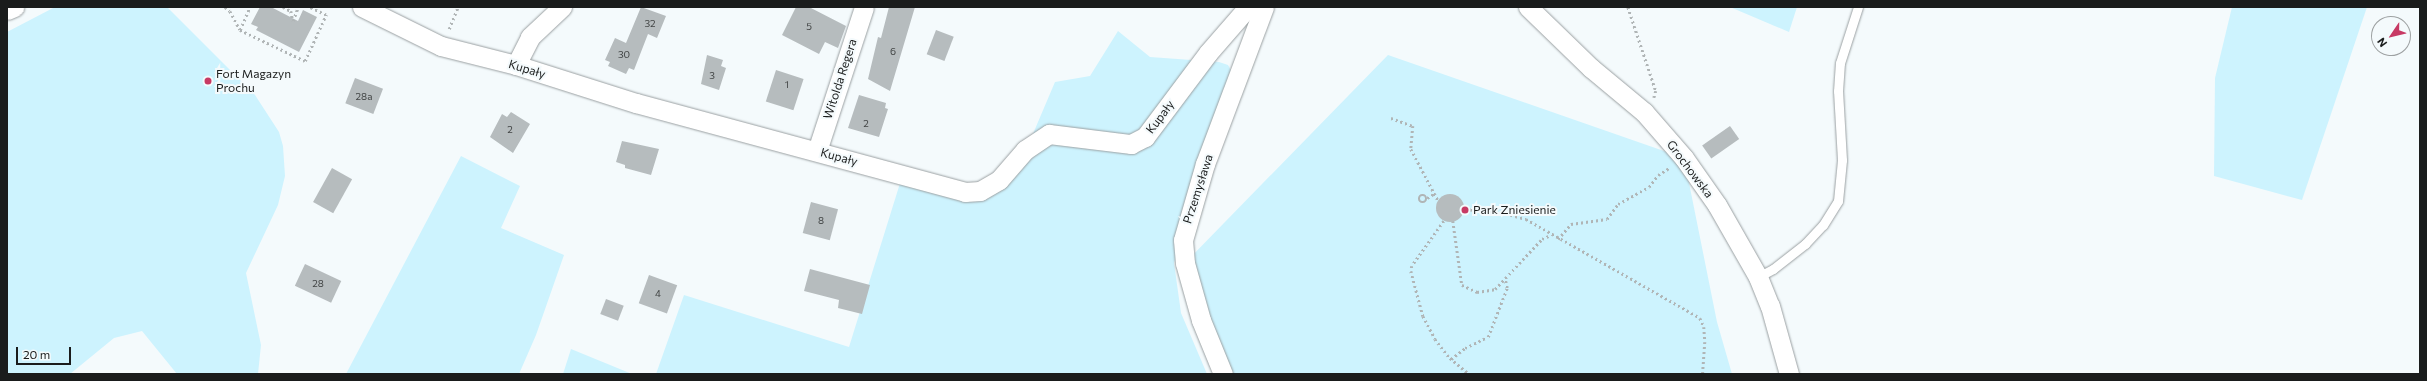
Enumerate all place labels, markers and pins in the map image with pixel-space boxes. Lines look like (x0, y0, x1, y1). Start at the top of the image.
place label: Fort Magazyn Prochu (216, 67, 291, 95)
marker: Fort Magazyn Prochu (203, 76, 213, 86)
place label: Park Zniesienie (1473, 203, 1556, 217)
marker: Park Zniesienie (1460, 205, 1470, 215)

